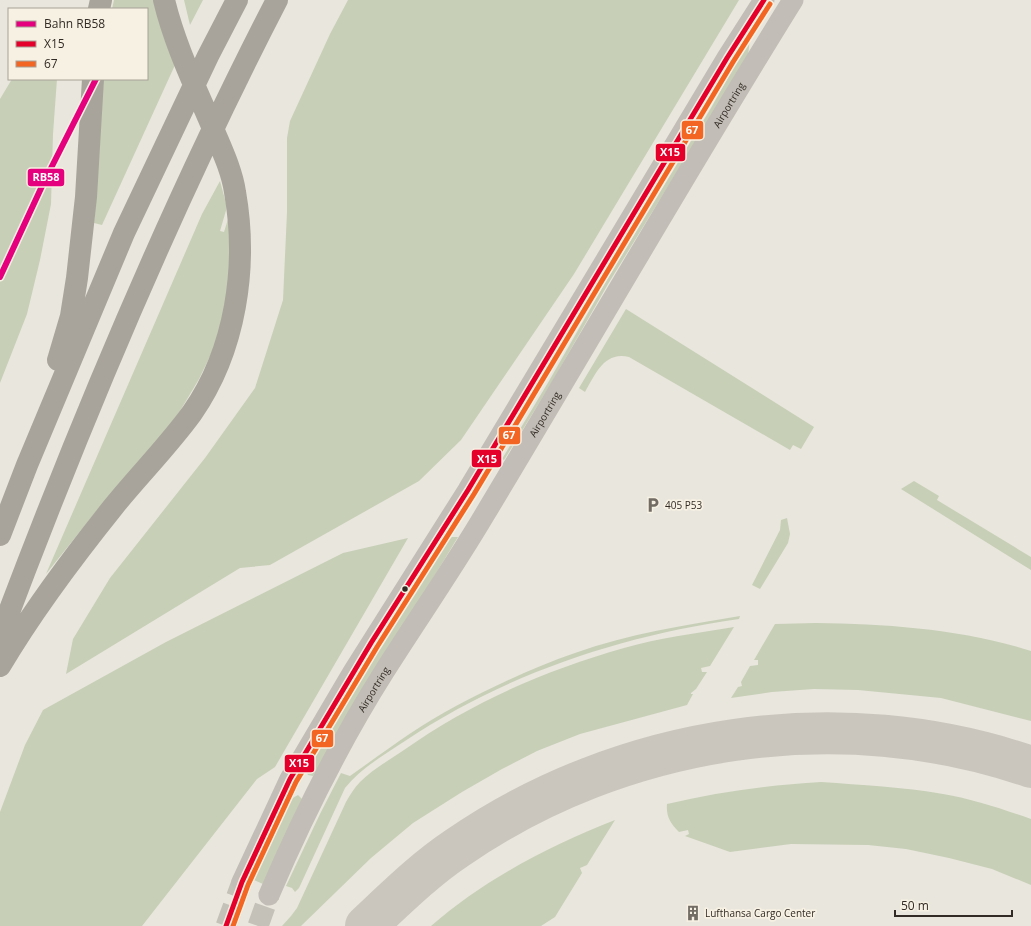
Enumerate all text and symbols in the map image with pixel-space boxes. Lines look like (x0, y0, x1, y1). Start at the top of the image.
legend (8, 8, 148, 80)
text: Bahn RB58 (44, 15, 105, 32)
text: X15 (44, 35, 65, 52)
text: 67 (44, 55, 58, 72)
street label: Airportring (710, 79, 748, 130)
line badge: 67 (681, 120, 704, 140)
text: 67 (686, 122, 698, 137)
line badge: X15 (655, 143, 686, 162)
text: X15 (660, 144, 680, 159)
line badge: RB58 (27, 168, 65, 187)
text: RB58 (32, 169, 60, 184)
street label: Airportring (526, 388, 564, 440)
line badge: 67 (498, 426, 521, 445)
text: 67 (503, 427, 515, 442)
line badge: X15 (471, 449, 502, 468)
text: X15 (477, 451, 497, 466)
parking icon: 405 P53 (644, 496, 662, 514)
place label: 405 P53 (665, 498, 702, 512)
unlabelled marker (400, 584, 410, 594)
street label: Airportring (354, 663, 393, 715)
line badge: 67 (311, 729, 334, 748)
text: 67 (316, 730, 328, 745)
line badge: X15 (284, 754, 315, 773)
text: X15 (289, 755, 309, 770)
scale bar (895, 892, 1012, 918)
text: 50 m (901, 897, 929, 914)
building icon: Lufthansa Cargo Center (684, 904, 702, 922)
place label: Lufthansa Cargo Center (705, 906, 815, 920)

